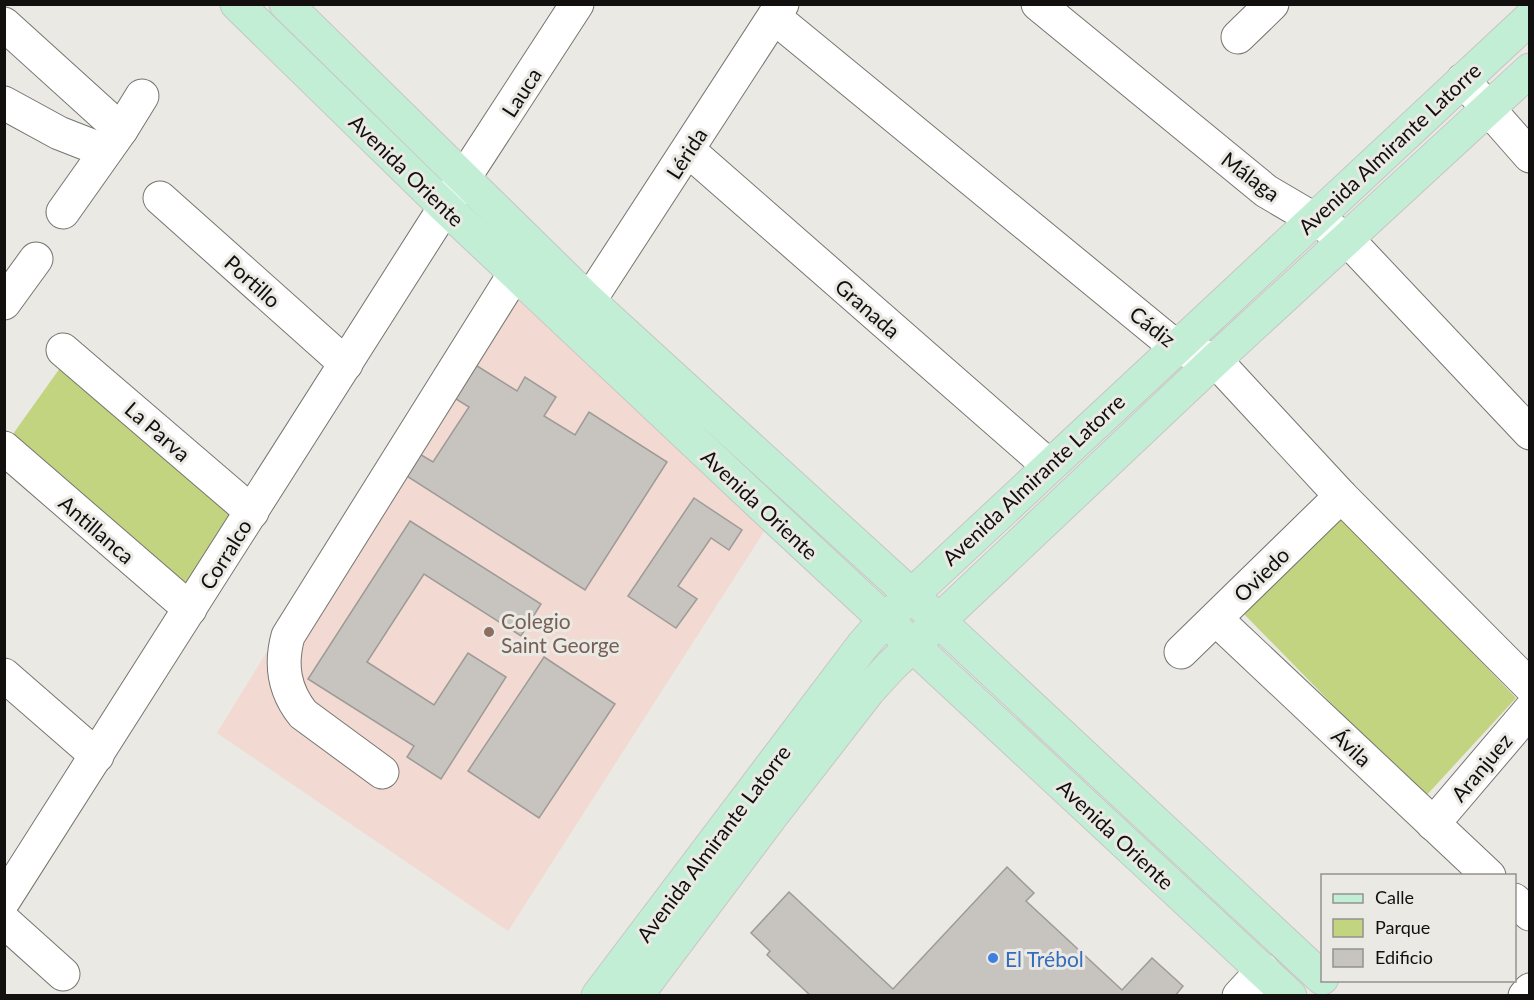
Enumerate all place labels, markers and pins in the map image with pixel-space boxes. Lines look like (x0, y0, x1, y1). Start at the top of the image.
place label: Colegio Saint George (501, 608, 620, 657)
marker: Colegio Saint George (482, 625, 496, 639)
place label: El Trébol (1005, 946, 1084, 971)
marker: El Trébol (986, 951, 1000, 965)

